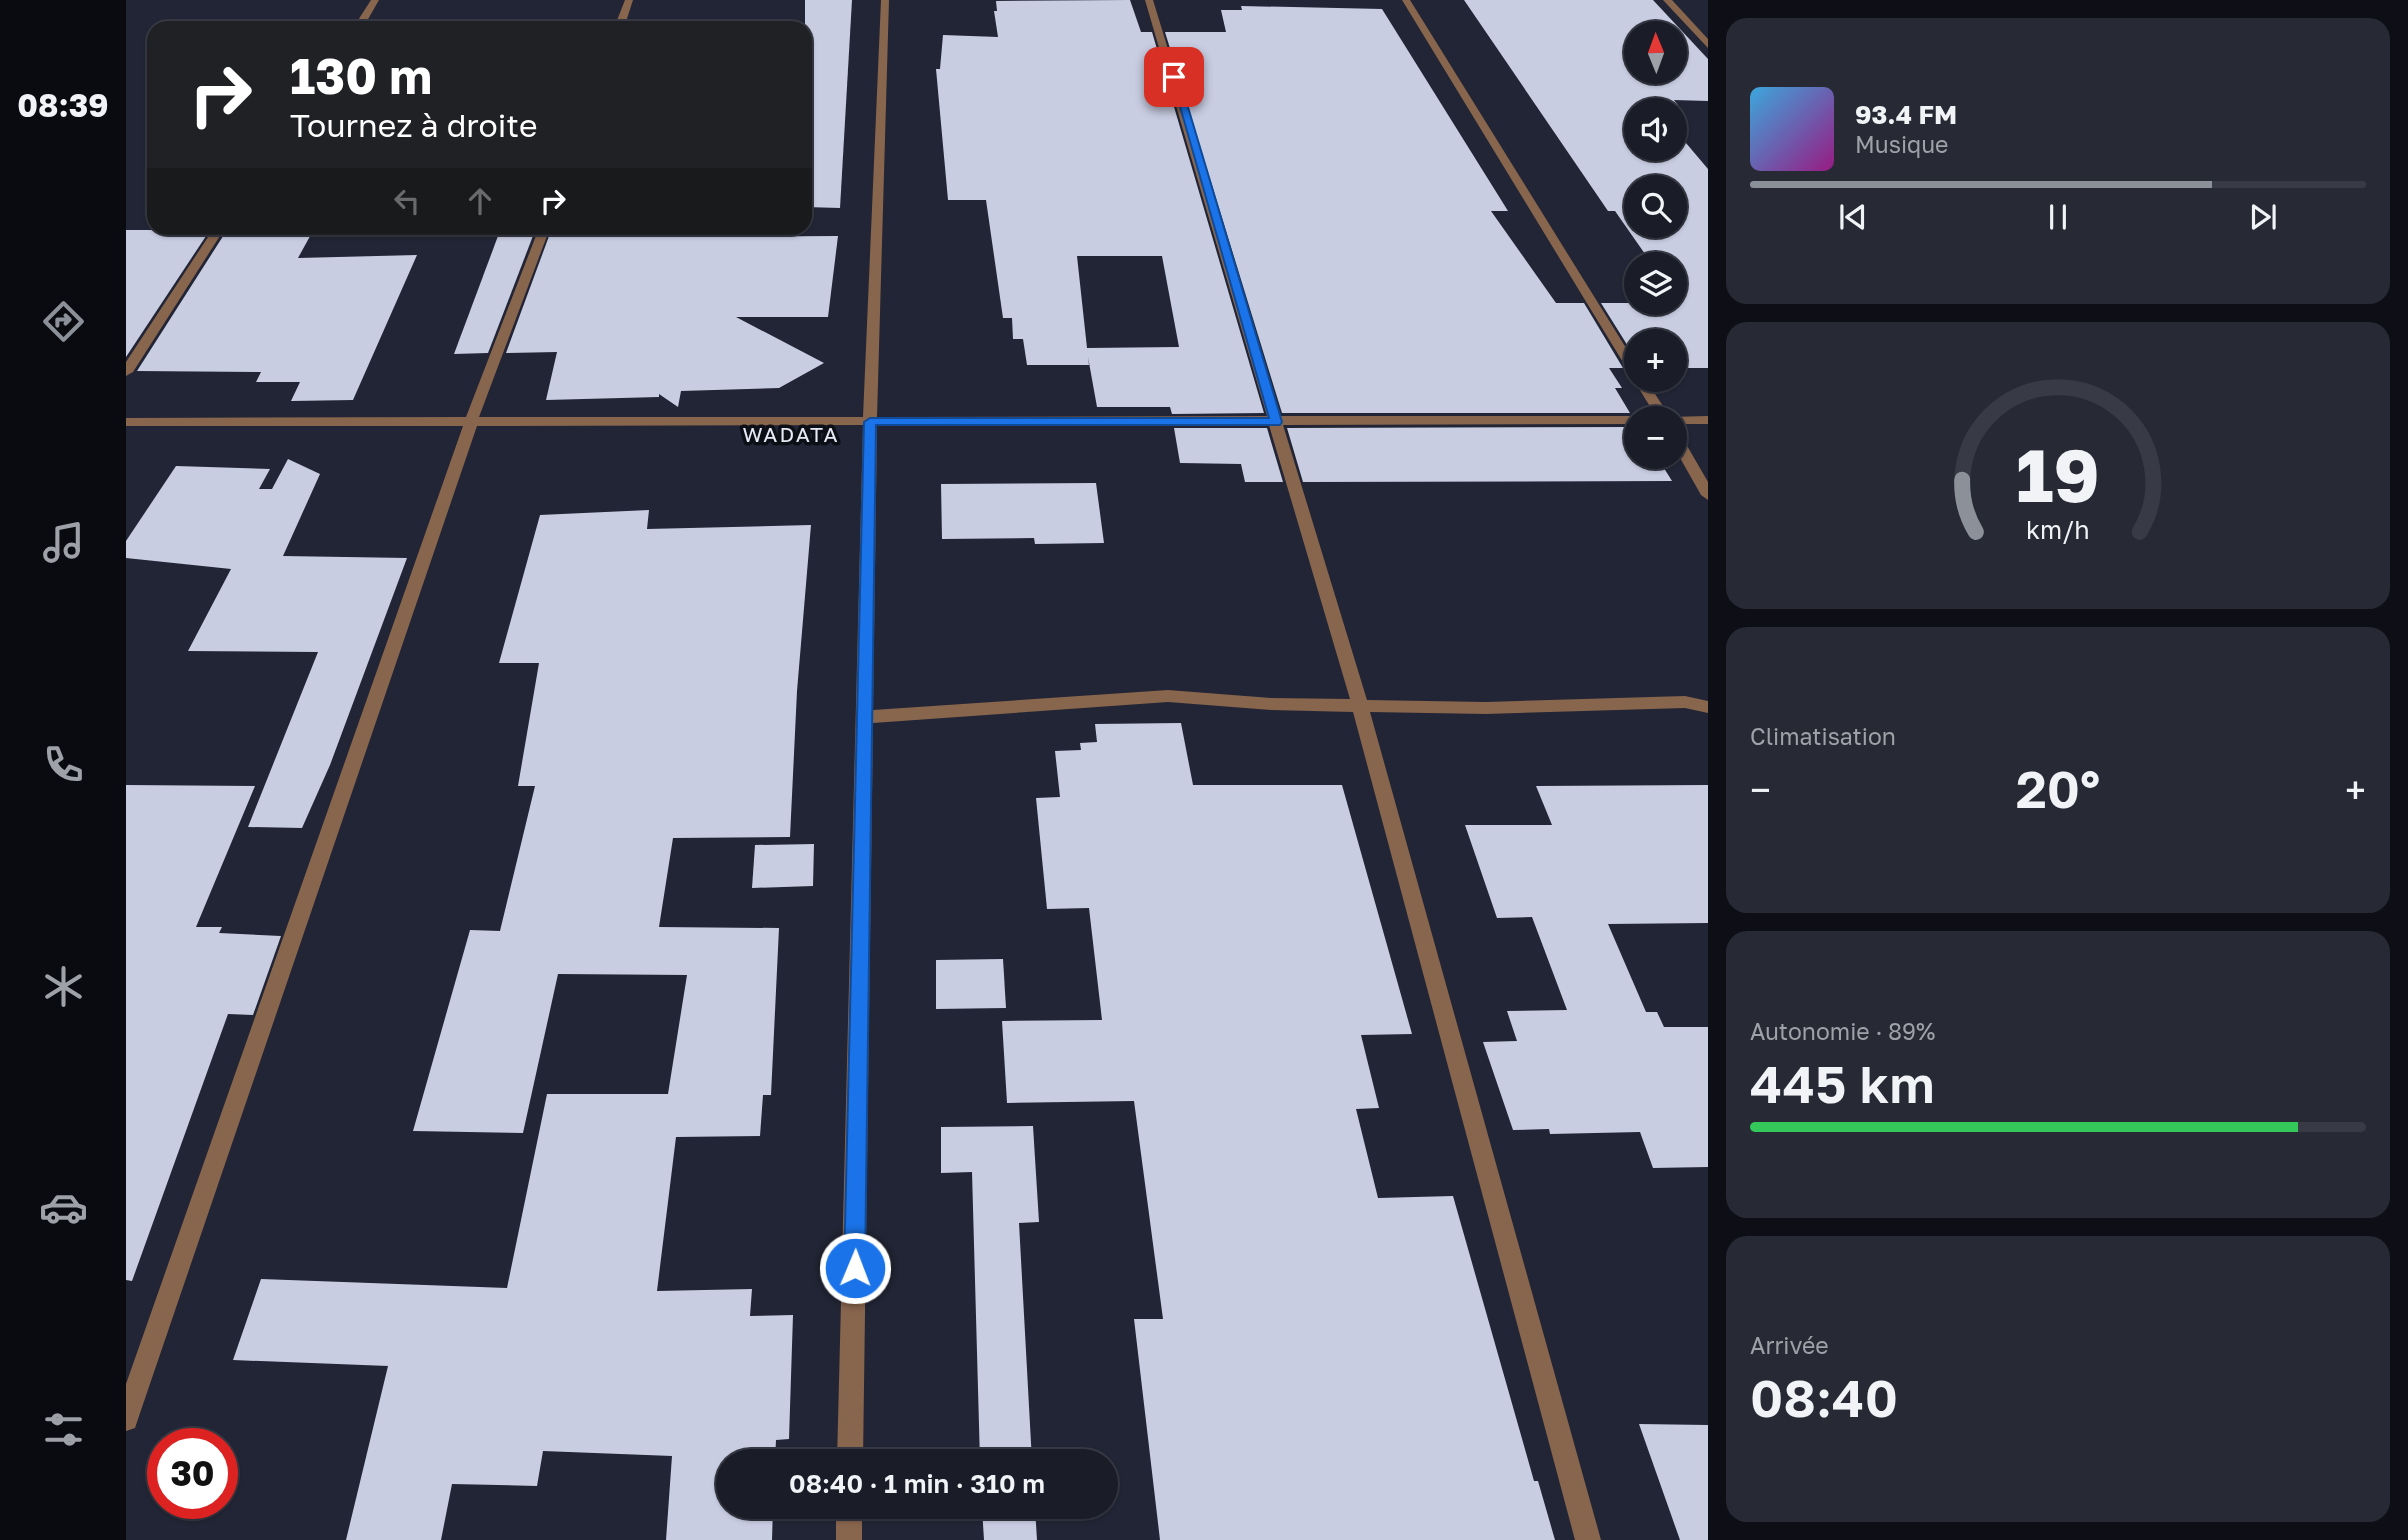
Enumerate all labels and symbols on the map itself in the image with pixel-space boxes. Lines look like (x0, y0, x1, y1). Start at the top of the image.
north arrow (1624, 21, 1687, 84)
pin (1144, 47, 1204, 107)
district label: WADATA (742, 421, 840, 447)
position arrow (818, 1231, 892, 1305)
speed limit sign: 30 (147, 1428, 238, 1519)

